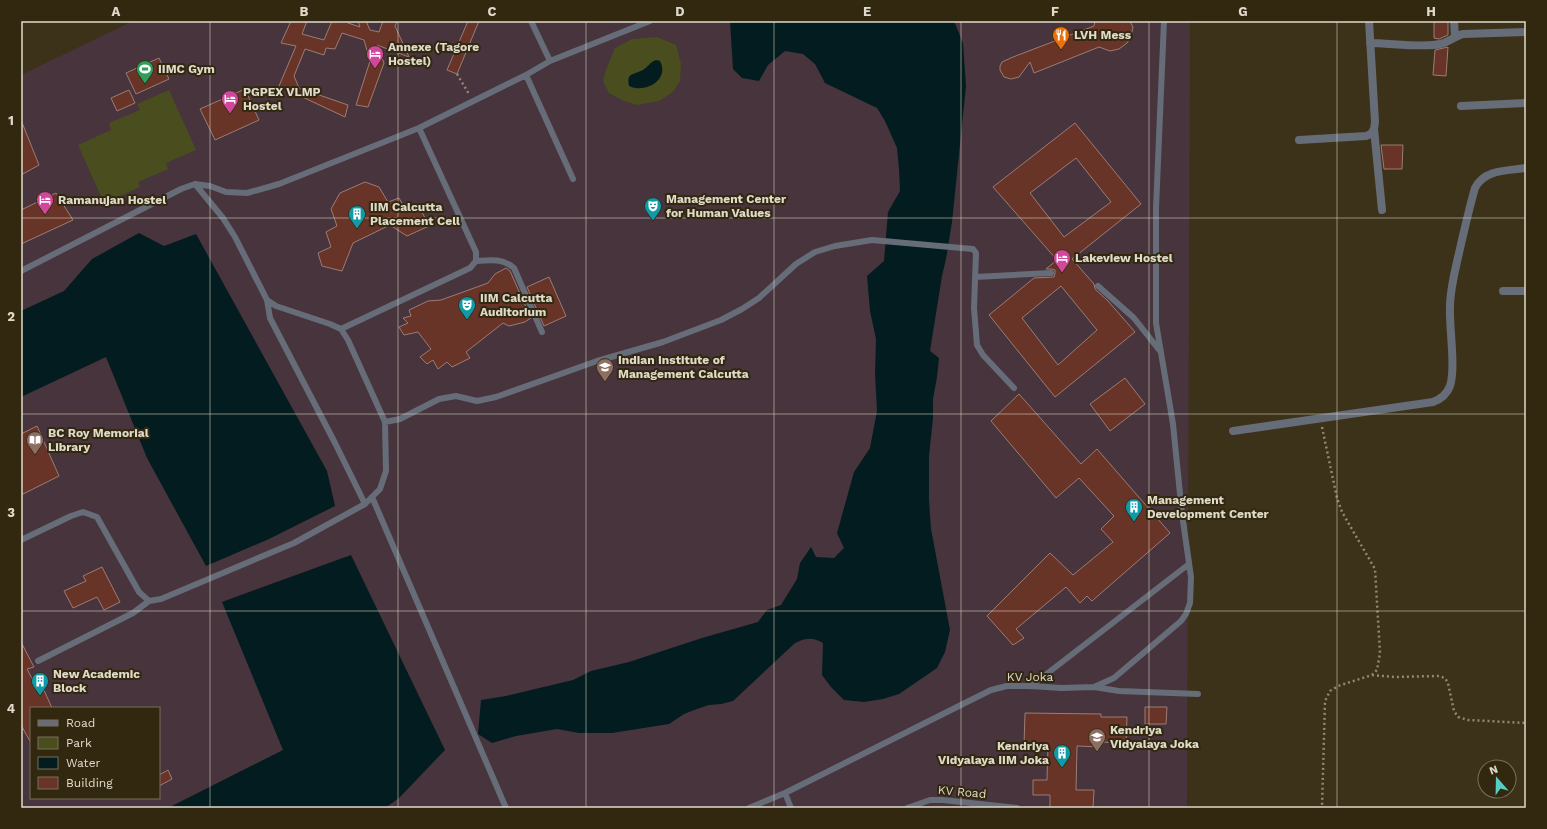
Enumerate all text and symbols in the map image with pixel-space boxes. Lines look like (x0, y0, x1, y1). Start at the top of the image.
text: A (112, 4, 121, 19)
text: B (300, 4, 309, 19)
text: C (488, 4, 497, 19)
text: D (675, 4, 685, 19)
text: E (863, 4, 871, 19)
text: F (1051, 4, 1059, 19)
text: G (1238, 4, 1248, 19)
text: H (1426, 4, 1436, 19)
restaurant icon: LVH Mess (1051, 25, 1071, 50)
place label: LVH Mess (1074, 28, 1132, 42)
place label: Annexe (Tagore Hostel) (388, 40, 479, 68)
hotel icon: Annexe (Tagore Hostel) (365, 44, 385, 69)
sports icon: IIMC Gym (135, 59, 155, 84)
place label: IIMC Gym (158, 62, 215, 76)
place label: PGPEX VLMP Hostel (243, 85, 321, 113)
hotel icon: PGPEX VLMP Hostel (220, 89, 240, 114)
text: 1 (8, 113, 14, 128)
hotel icon: Ramanujan Hostel (35, 190, 55, 215)
place label: Management Center for Human Values (666, 192, 787, 220)
place label: Ramanujan Hostel (58, 193, 166, 207)
theatre icon: Management Center for Human Values (643, 196, 663, 221)
place label: IIM Calcutta Placement Cell (370, 200, 460, 228)
building icon: IIM Calcutta Placement Cell (347, 204, 367, 229)
hotel icon: Lakeview Hostel (1052, 248, 1072, 273)
place label: Lakeview Hostel (1075, 251, 1173, 265)
place label: IIM Calcutta Auditorium (480, 291, 552, 319)
theatre icon: IIM Calcutta Auditorium (457, 295, 477, 320)
text: 2 (7, 309, 15, 324)
place label: Indian Institute of Management Calcutta (618, 353, 749, 381)
school or university icon: Indian Institute of Management Calcutta (595, 357, 615, 382)
place label: BC Roy Memorial Library (48, 426, 149, 454)
library icon: BC Roy Memorial Library (25, 430, 45, 455)
place label: Management Development Center (1147, 493, 1270, 521)
building icon: Management Development Center (1124, 497, 1144, 522)
text: 3 (7, 505, 15, 520)
place label: New Academic Block (53, 667, 140, 695)
street label: KV Joka (1007, 670, 1053, 684)
building icon: New Academic Block (30, 671, 50, 696)
text: 4 (7, 701, 16, 716)
legend (30, 707, 160, 799)
text: Road (66, 716, 95, 730)
place label: Kendriya Vidyalaya Joka (1110, 723, 1199, 751)
school or university icon: Kendriya Vidyalaya Joka (1087, 727, 1107, 752)
text: Park (66, 736, 92, 750)
place label: Kendriya Vidyalaya IIM Joka (938, 739, 1049, 767)
building icon: Kendriya Vidyalaya IIM Joka (1052, 743, 1072, 768)
text: Water (66, 756, 101, 770)
north arrow (1477, 759, 1517, 799)
text: N (1488, 763, 1500, 778)
text: Building (66, 776, 113, 790)
street label: KV Road (937, 783, 987, 801)

